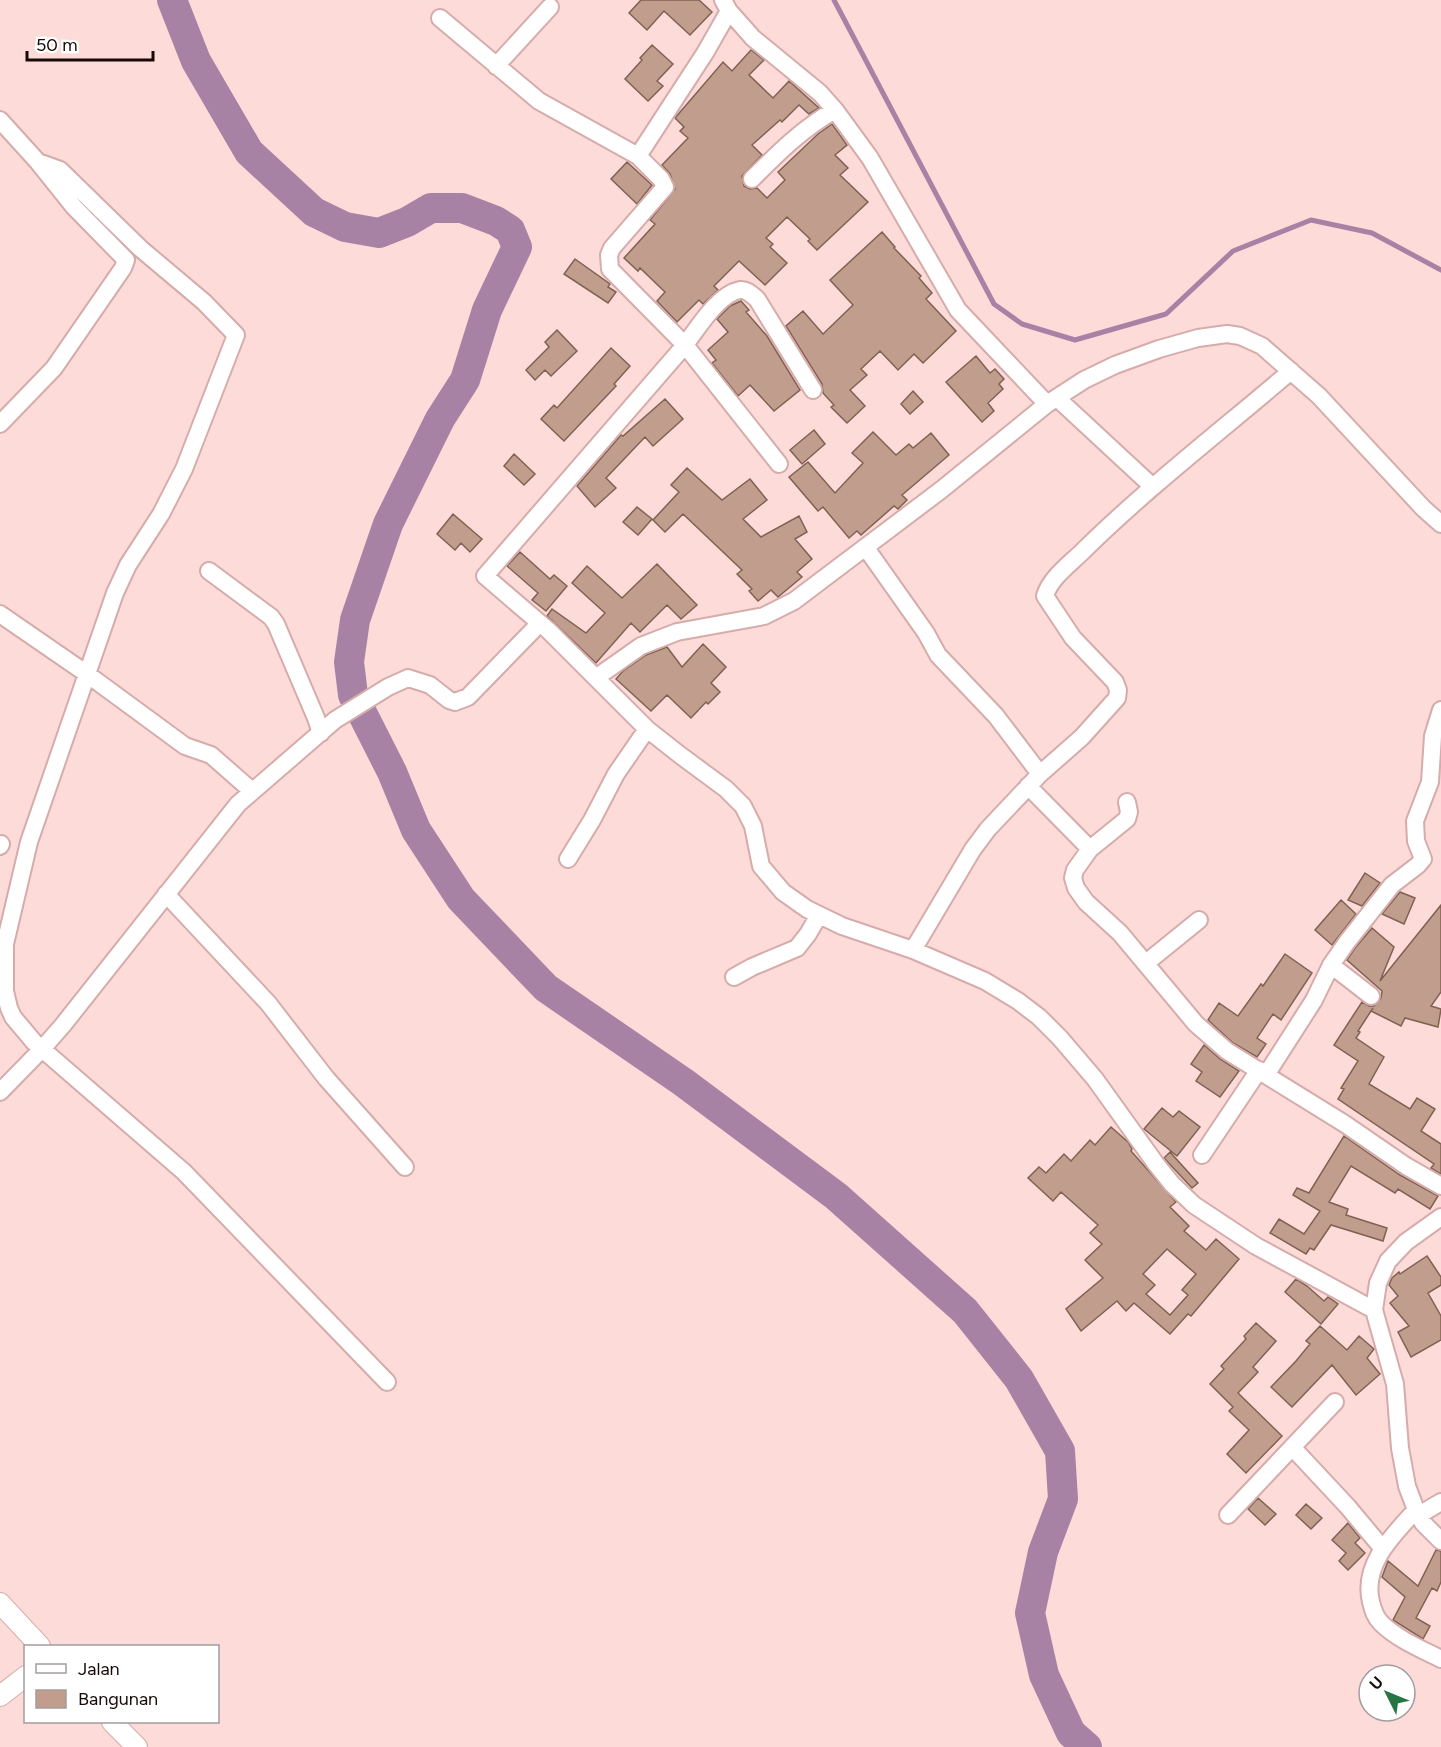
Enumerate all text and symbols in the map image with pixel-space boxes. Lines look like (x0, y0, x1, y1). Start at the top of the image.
scale bar (27, 24, 153, 62)
text: 50 m (36, 34, 78, 56)
legend (24, 1645, 219, 1723)
text: Jalan (78, 1658, 120, 1680)
north arrow (1357, 1663, 1417, 1723)
text: U (1366, 1673, 1387, 1694)
text: Bangunan (78, 1688, 158, 1710)

